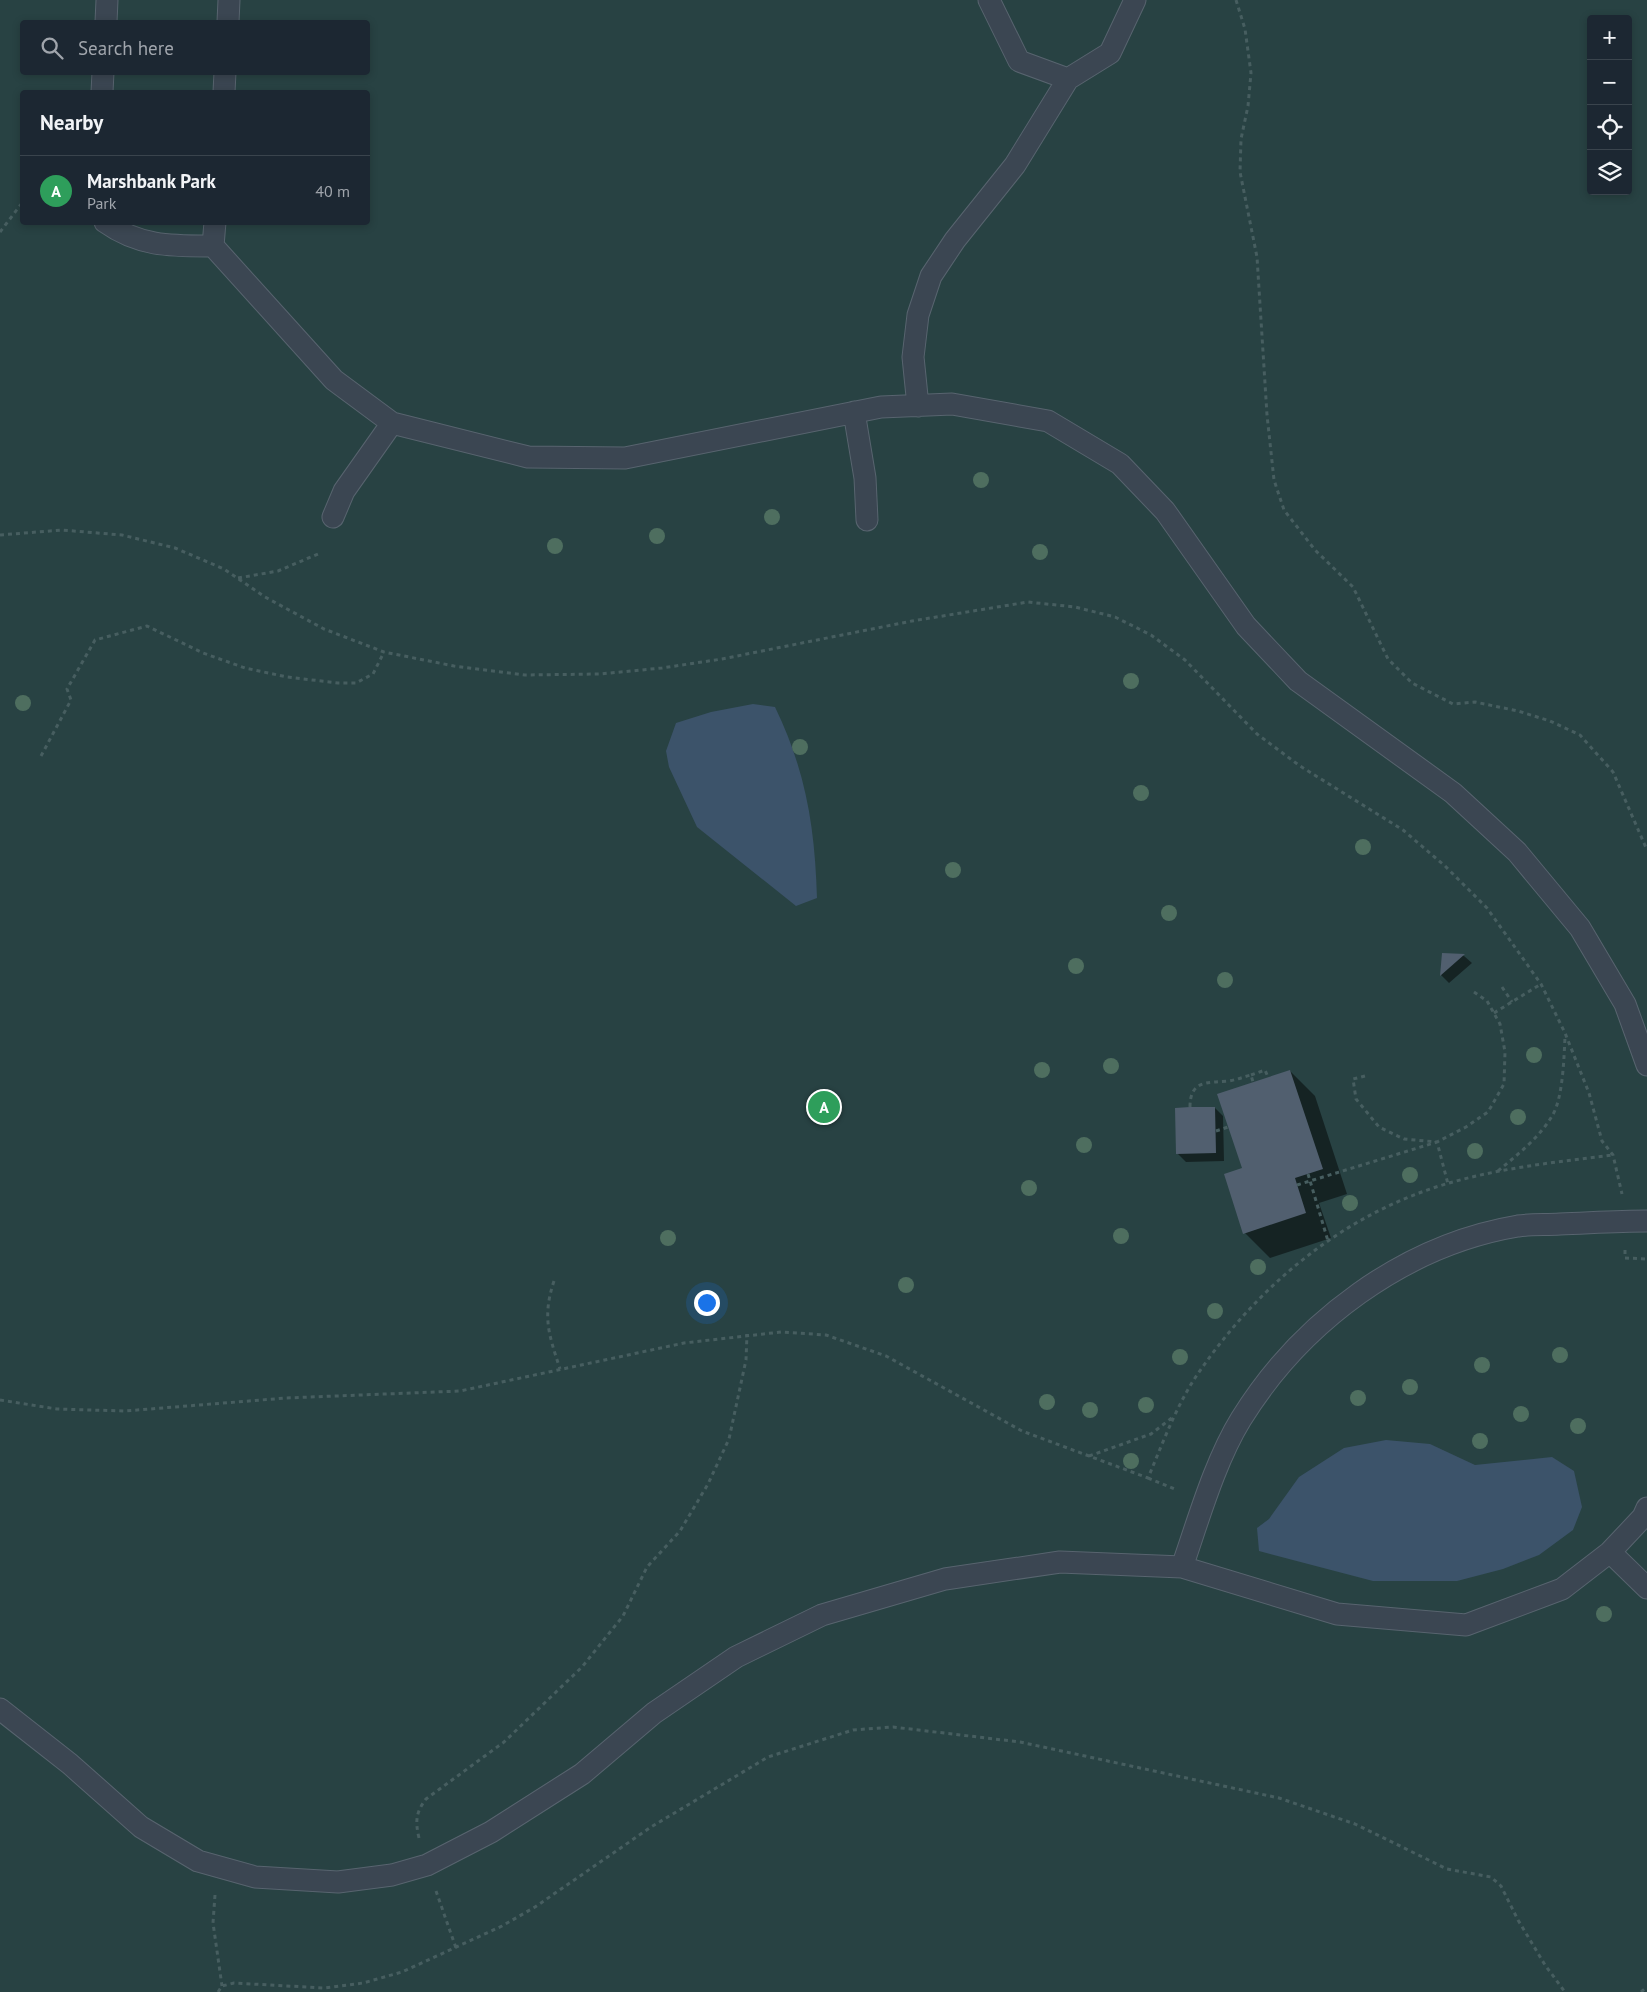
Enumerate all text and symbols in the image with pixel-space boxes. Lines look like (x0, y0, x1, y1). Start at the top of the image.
map controls (1587, 15, 1632, 195)
button: + (1587, 15, 1632, 60)
search box (20, 20, 370, 75)
icon: search (38, 34, 66, 62)
text: Search here (78, 36, 174, 60)
button: − (1587, 60, 1632, 105)
button: locate (1587, 105, 1632, 150)
text: Nearby (40, 109, 103, 136)
button: layers (1587, 150, 1632, 195)
text: Marshbank Park (87, 169, 216, 193)
text: A (51, 181, 61, 201)
text: 40 m (315, 181, 350, 201)
text: Park (87, 193, 116, 213)
pin: A (808, 1088, 840, 1126)
your location (694, 1290, 720, 1316)

